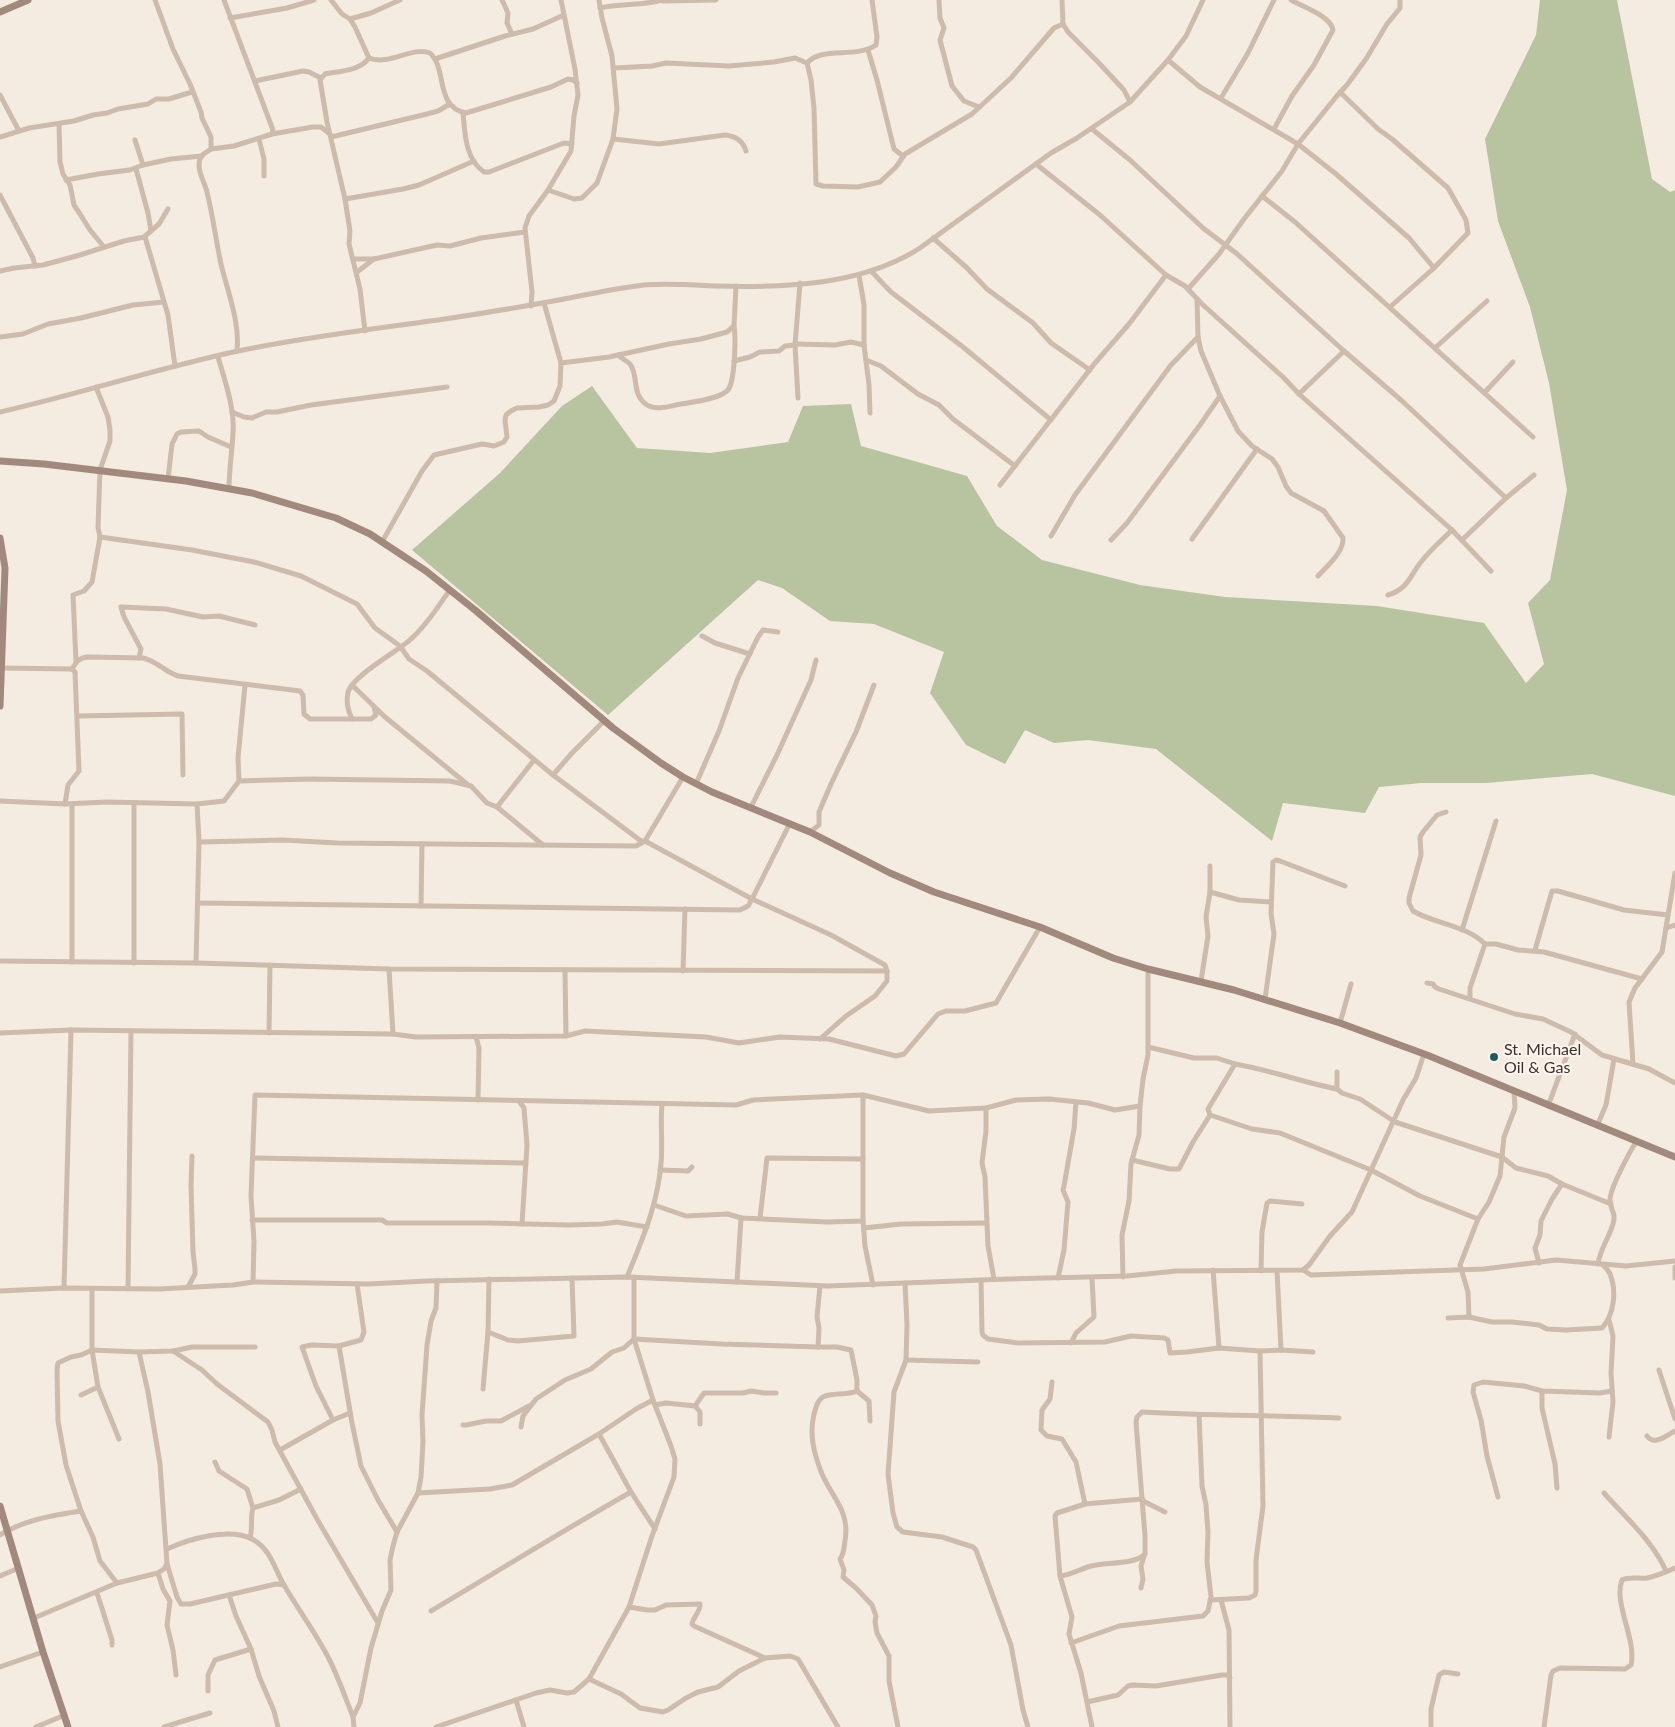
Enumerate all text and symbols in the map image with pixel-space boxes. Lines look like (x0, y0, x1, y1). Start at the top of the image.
place label: St. Michael Oil & Gas (1504, 1039, 1581, 1076)
marker: St. Michael Oil & Gas (1488, 1051, 1500, 1063)

